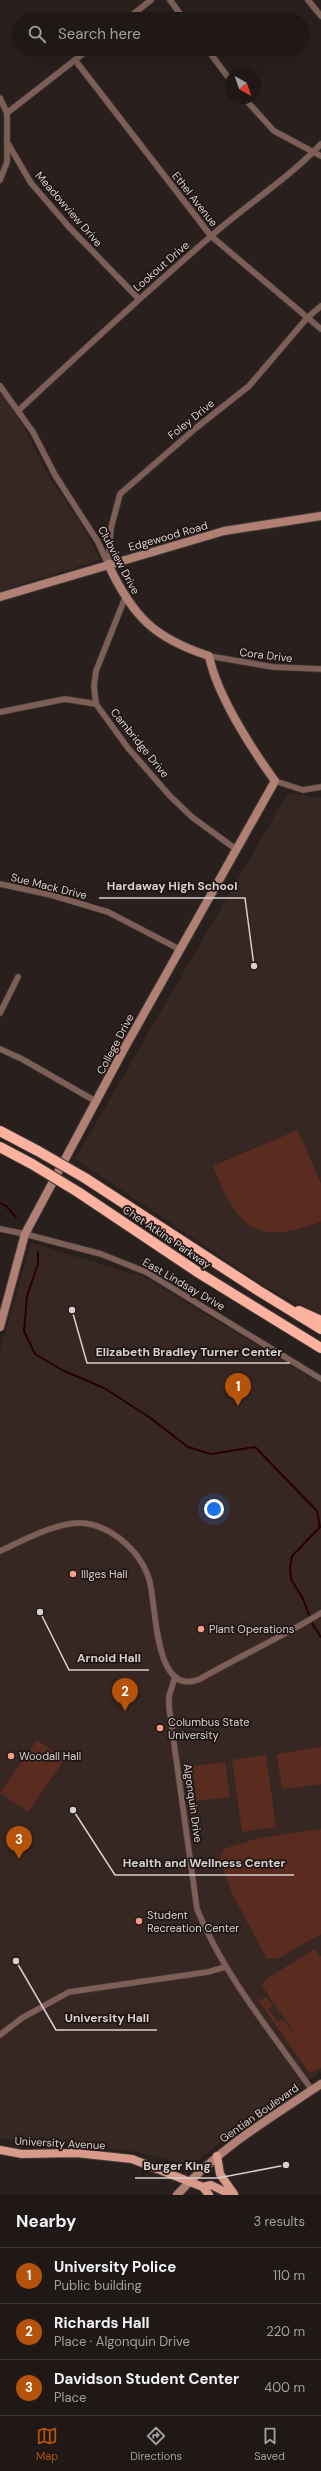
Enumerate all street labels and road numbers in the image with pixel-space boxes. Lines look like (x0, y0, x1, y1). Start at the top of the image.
street label: Meadowview Drive (33, 169, 105, 249)
street label: Ethel Avenue (169, 169, 221, 229)
street label: Lookout Drive (130, 238, 192, 294)
street label: Foley Drive (165, 396, 217, 442)
street label: Edgewood Road (127, 518, 209, 554)
street label: Clubview Drive (95, 524, 143, 596)
street label: Cora Drive (239, 645, 293, 665)
street label: Cambridge Drive (108, 705, 172, 781)
street label: Sue Mack Drive (10, 870, 88, 902)
street label: College Drive (93, 1011, 137, 1077)
street label: Chet Atkins Parkway (120, 1202, 214, 1272)
street label: East Lindsay Drive (140, 1255, 228, 1313)
street label: Algonquin Drive (181, 1763, 205, 1843)
street label: Gentian Boulevard (217, 2080, 301, 2145)
street label: University Avenue (14, 2134, 106, 2152)

